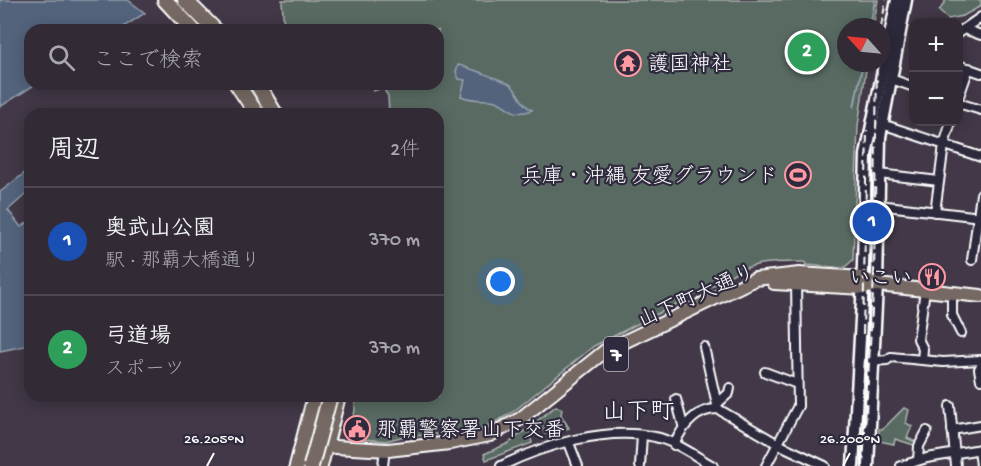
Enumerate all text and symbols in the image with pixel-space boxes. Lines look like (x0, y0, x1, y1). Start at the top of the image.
north arrow (837, 18, 891, 72)
map controls (909, 18, 963, 126)
button: + (909, 18, 963, 72)
search box (24, 24, 444, 90)
pin: 2 (788, 29, 826, 74)
icon: search (45, 41, 78, 74)
temple icon: 護国神社 (613, 48, 643, 78)
text: ここで検索 (93, 49, 203, 75)
place label: 護国神社 (648, 52, 732, 79)
button: − (909, 72, 963, 126)
text: 周辺 (48, 137, 100, 168)
text: 2件 (390, 140, 420, 163)
sports icon: 兵庫・沖縄 友愛グラウンド (783, 160, 813, 190)
place label: 兵庫・沖縄 友愛グラウンド (521, 164, 778, 191)
pin: 1 (852, 200, 892, 244)
text: 奥武山公園 (105, 217, 215, 243)
text: 1 (63, 230, 72, 253)
text: 370 m (369, 230, 420, 253)
text: 駅 · 那覇大橋通り (105, 251, 261, 274)
street label: 山下町大通り (634, 260, 760, 335)
restaurant icon: いこい (917, 262, 947, 292)
your location (486, 267, 515, 296)
place label: いこい (849, 268, 912, 293)
text: 弓道場 (105, 325, 171, 351)
road number: 7 (604, 337, 628, 371)
text: 2 (63, 338, 72, 361)
text: 370 m (369, 338, 420, 361)
text: スポーツ (105, 359, 185, 382)
district label: 山下町 (602, 399, 674, 428)
public building icon: 那覇警察署山下交番 (342, 414, 372, 444)
place label: 那覇警察署山下交番 (376, 418, 565, 445)
text: 26.205°N (184, 431, 244, 449)
text: 26.200°N (820, 431, 881, 449)

